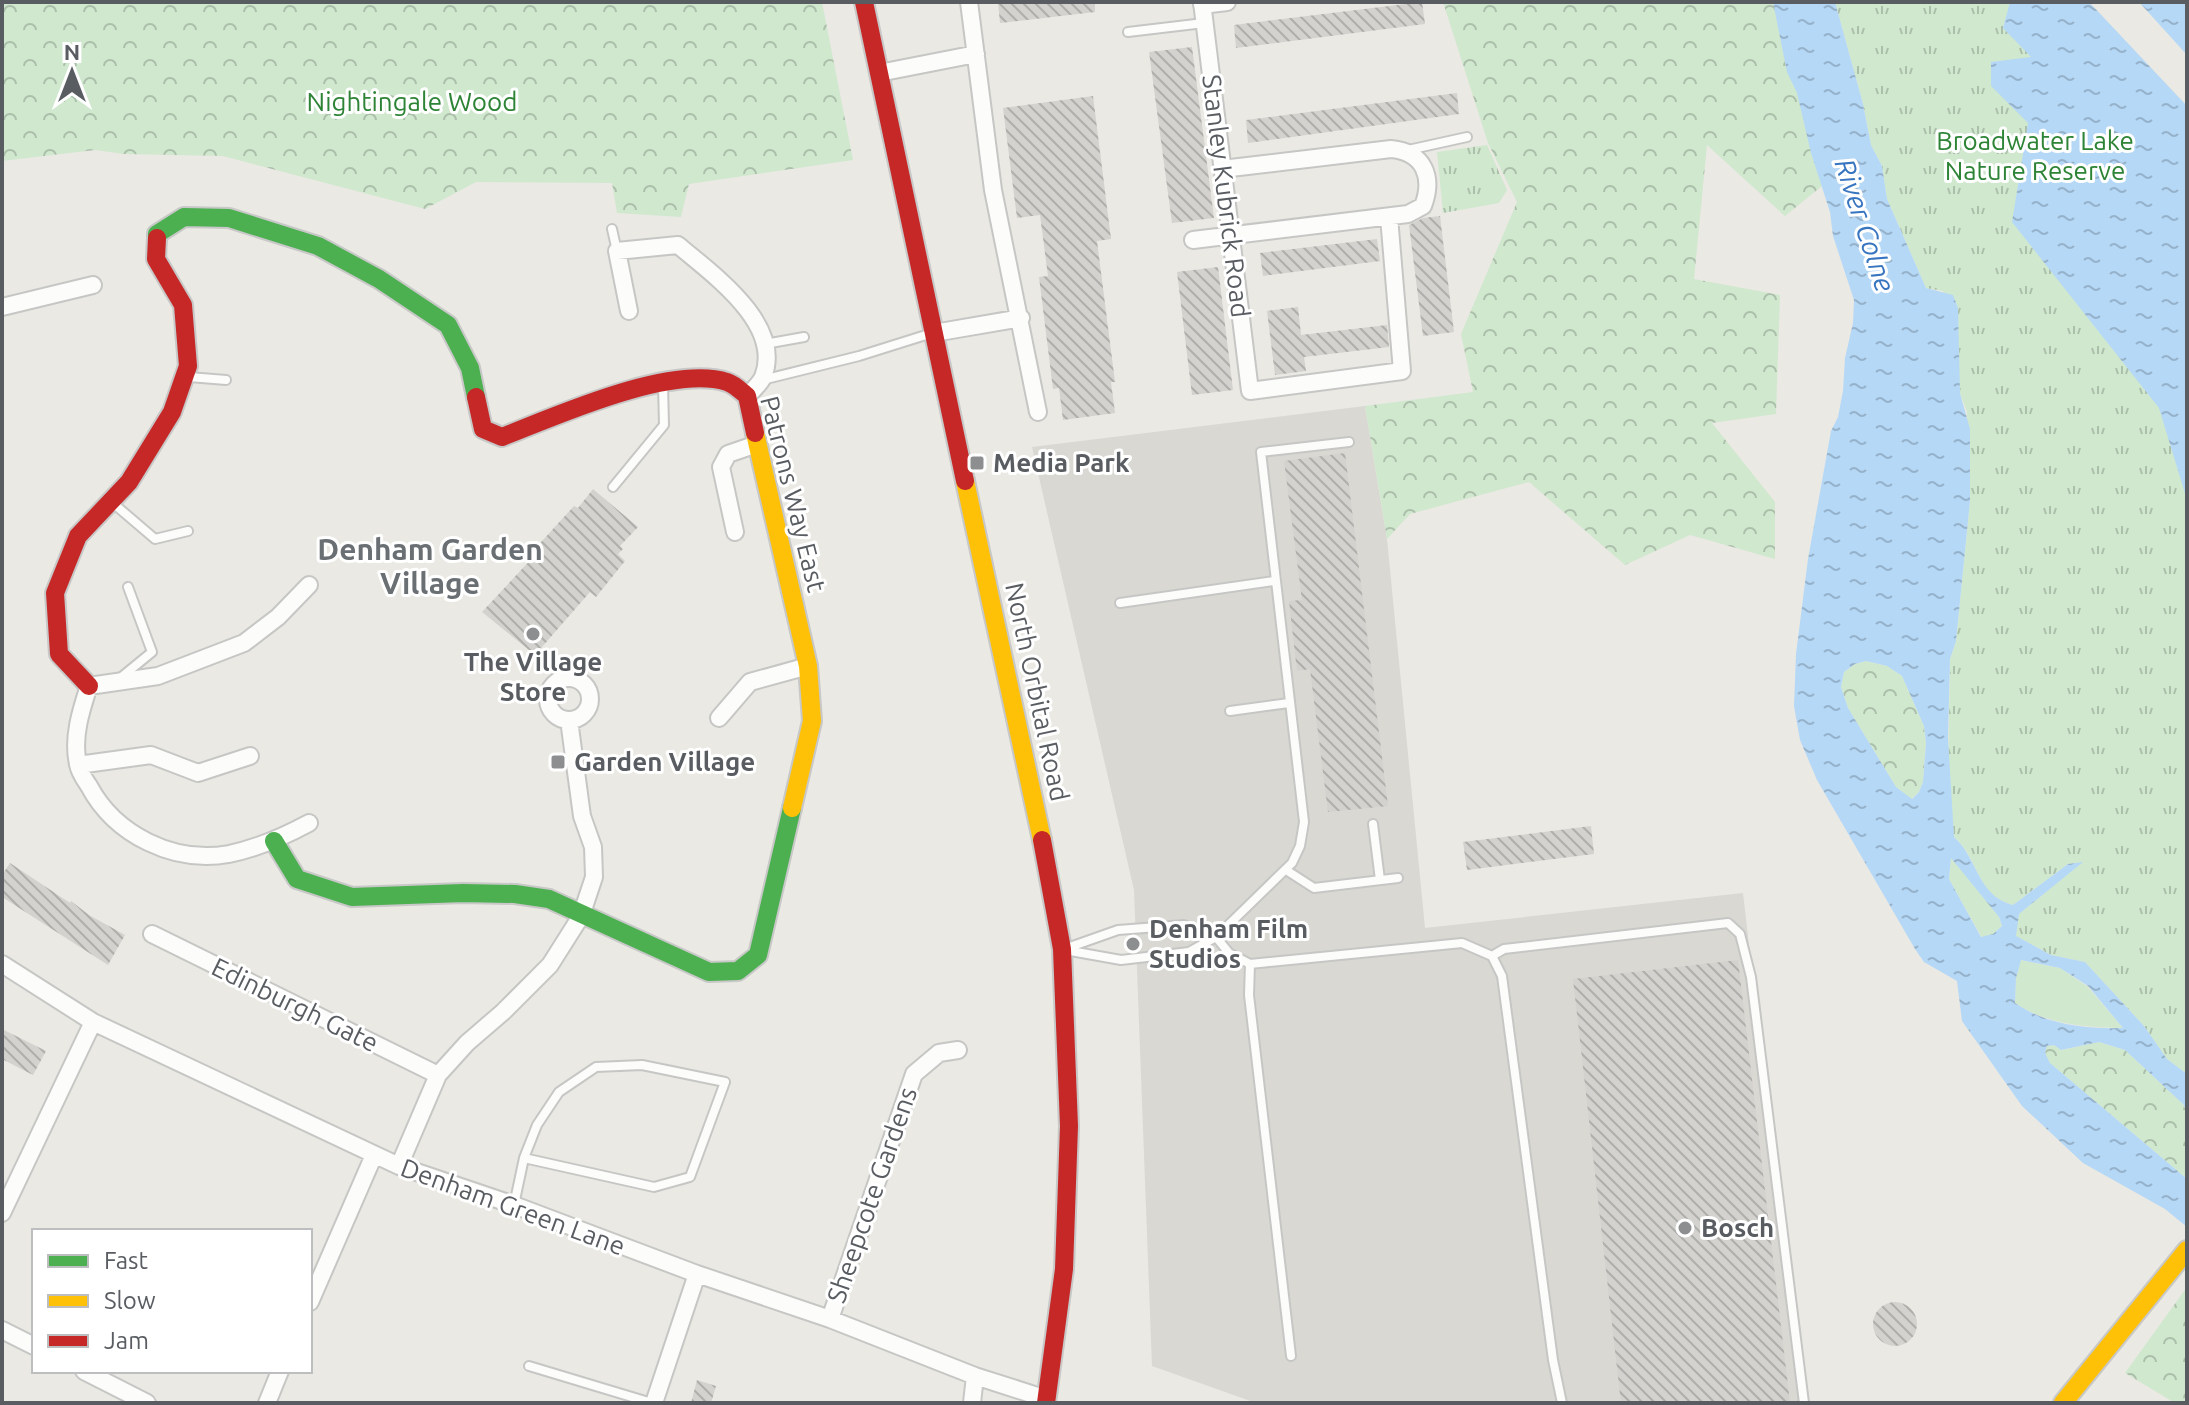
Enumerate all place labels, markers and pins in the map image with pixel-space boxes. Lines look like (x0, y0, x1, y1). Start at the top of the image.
place label: Media Park (993, 448, 1130, 477)
marker: Media Park (968, 454, 986, 472)
marker: The Village Store (524, 625, 542, 643)
place label: The Village Store (464, 647, 602, 706)
place label: Garden Village (574, 747, 755, 776)
marker: Garden Village (549, 753, 567, 771)
place label: Denham Film Studios (1149, 914, 1308, 973)
marker: Denham Film Studios (1124, 935, 1142, 953)
place label: Bosch (1701, 1213, 1774, 1242)
marker: Bosch (1676, 1219, 1694, 1237)

